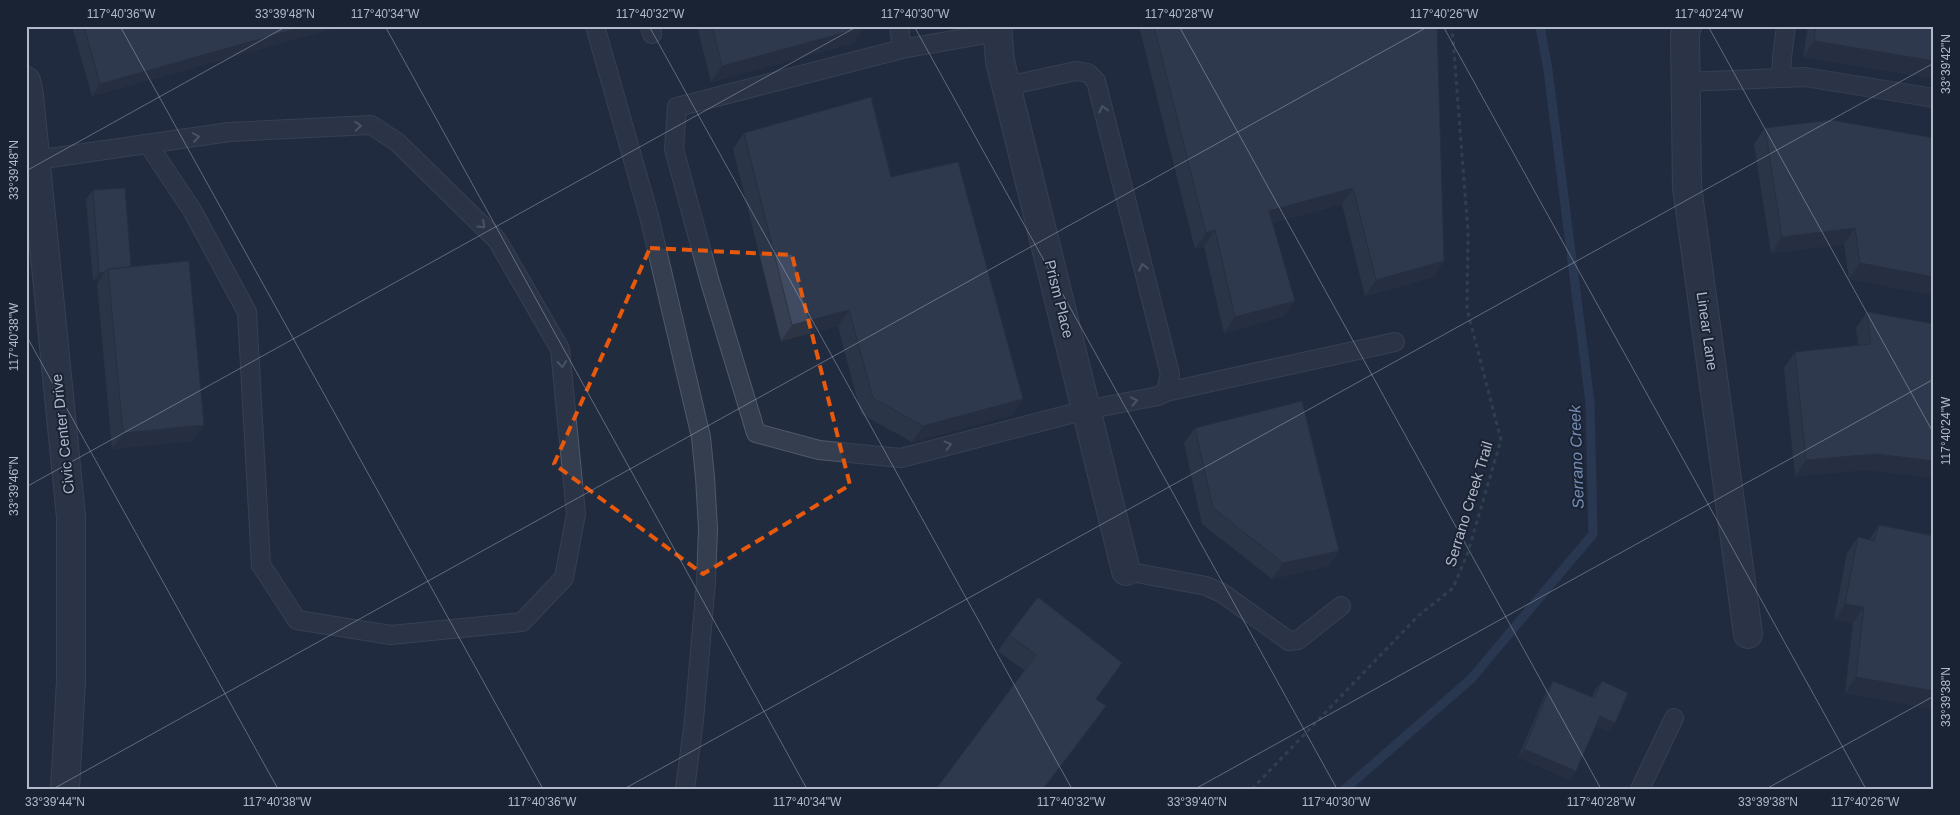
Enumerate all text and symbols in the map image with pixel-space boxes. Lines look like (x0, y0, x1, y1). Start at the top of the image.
text: 117°40'36"W (87, 7, 156, 21)
text: 33°39'48"N (255, 7, 315, 21)
text: 117°40'34"W (351, 7, 420, 21)
text: 117°40'32"W (616, 7, 685, 21)
text: 117°40'30"W (881, 7, 950, 21)
text: 117°40'28"W (1145, 7, 1214, 21)
text: 117°40'26"W (1410, 7, 1479, 21)
text: 117°40'24"W (1675, 7, 1744, 21)
text: 33°39'42"N (1939, 34, 1953, 94)
one-way arrow (1098, 105, 1109, 114)
one-way arrow (354, 120, 362, 131)
one-way arrow (192, 132, 200, 143)
text: 33°39'48"N (7, 140, 21, 200)
one-way arrow (476, 219, 485, 228)
street label: Prism Place (1042, 258, 1077, 340)
one-way arrow (1138, 263, 1149, 272)
street label: Linear Lane (1694, 291, 1721, 371)
text: 117°40'38"W (7, 302, 21, 371)
one-way arrow (556, 360, 567, 368)
street label: Civic Center Drive (48, 373, 77, 495)
one-way arrow (1130, 396, 1138, 407)
text: 117°40'24"W (1939, 396, 1953, 465)
water label: Serrano Creek (1566, 404, 1587, 509)
street label: Serrano Creek Trail (1441, 439, 1496, 569)
one-way arrow (943, 441, 951, 451)
text: 33°39'46"N (7, 456, 21, 516)
text: 33°39'38"N (1939, 667, 1953, 727)
text: 33°39'44"N (25, 795, 85, 809)
text: 117°40'38"W (243, 795, 312, 809)
text: 117°40'36"W (508, 795, 577, 809)
text: 117°40'34"W (773, 795, 842, 809)
text: 117°40'32"W (1037, 795, 1106, 809)
text: 33°39'40"N (1167, 795, 1227, 809)
text: 117°40'30"W (1302, 795, 1371, 809)
text: 117°40'28"W (1567, 795, 1636, 809)
text: 33°39'38"N (1738, 795, 1798, 809)
text: 117°40'26"W (1831, 795, 1900, 809)

